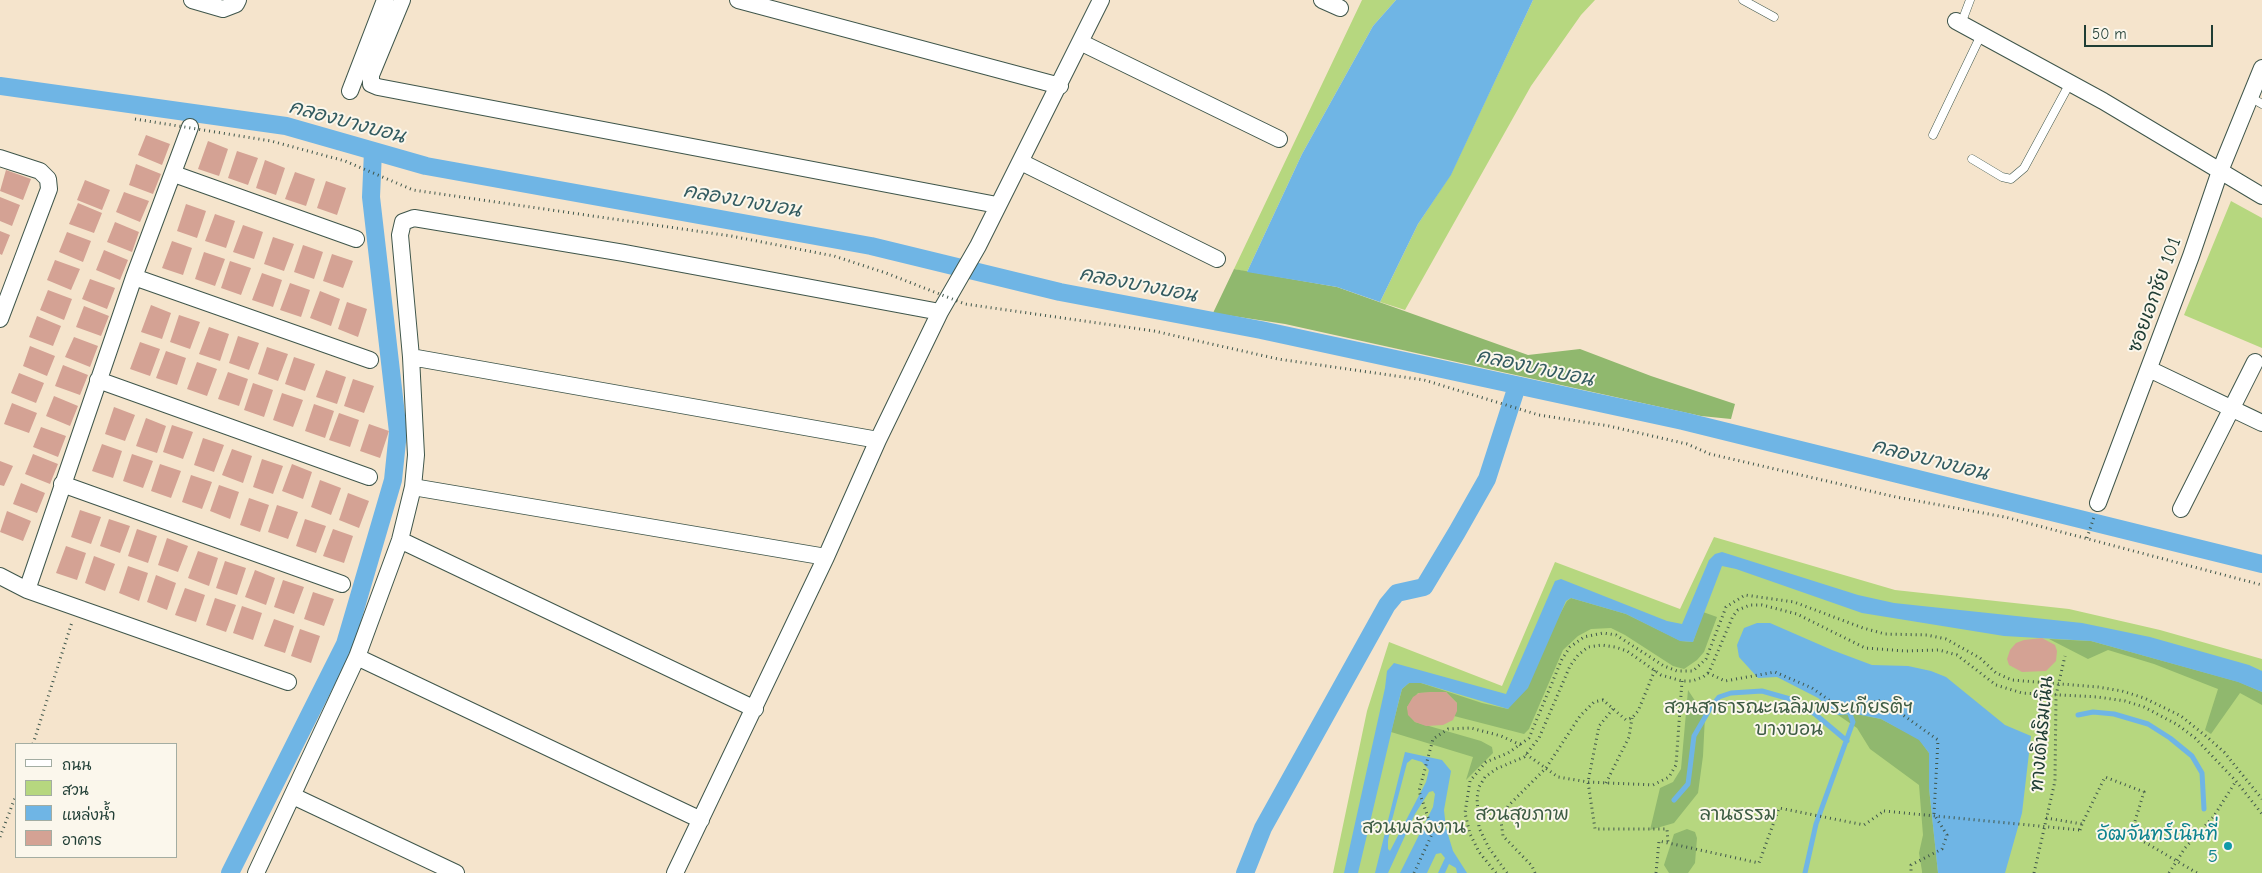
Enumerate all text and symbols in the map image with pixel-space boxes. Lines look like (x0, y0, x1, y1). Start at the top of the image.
scale bar (2087, 15, 2216, 47)
text: 50 m (2092, 25, 2127, 43)
water label: คลองบางบอน (286, 95, 408, 149)
water label: คลองบางบอน (681, 179, 803, 223)
street label: ซอยเอกชัย 101 (2124, 234, 2186, 356)
water label: คลองบางบอน (1077, 262, 1199, 308)
water label: คลองบางบอน (1474, 344, 1596, 392)
water label: คลองบางบอน (1869, 434, 1991, 486)
street label: ทางเดินริมเนิน (2026, 675, 2058, 793)
park label: สวนสาธารณะเฉลิมพระเกียรติฯ บางบอน (1664, 697, 1914, 741)
legend (15, 743, 178, 858)
text: ถนน (62, 756, 91, 774)
text: สวน (62, 781, 89, 799)
park label: สวนสุขภาพ (1475, 804, 1569, 826)
park label: ลานธรรม (1700, 804, 1776, 826)
text: แหล่งน้ำ (62, 806, 116, 824)
park label: สวนพลังงาน (1362, 817, 1466, 839)
place label: อัฒจันทร์เนินที่ 5 (2097, 824, 2218, 868)
text: อาคาร (62, 831, 102, 849)
marker: อัฒจันทร์เนินที่ 5 (2222, 840, 2234, 852)

